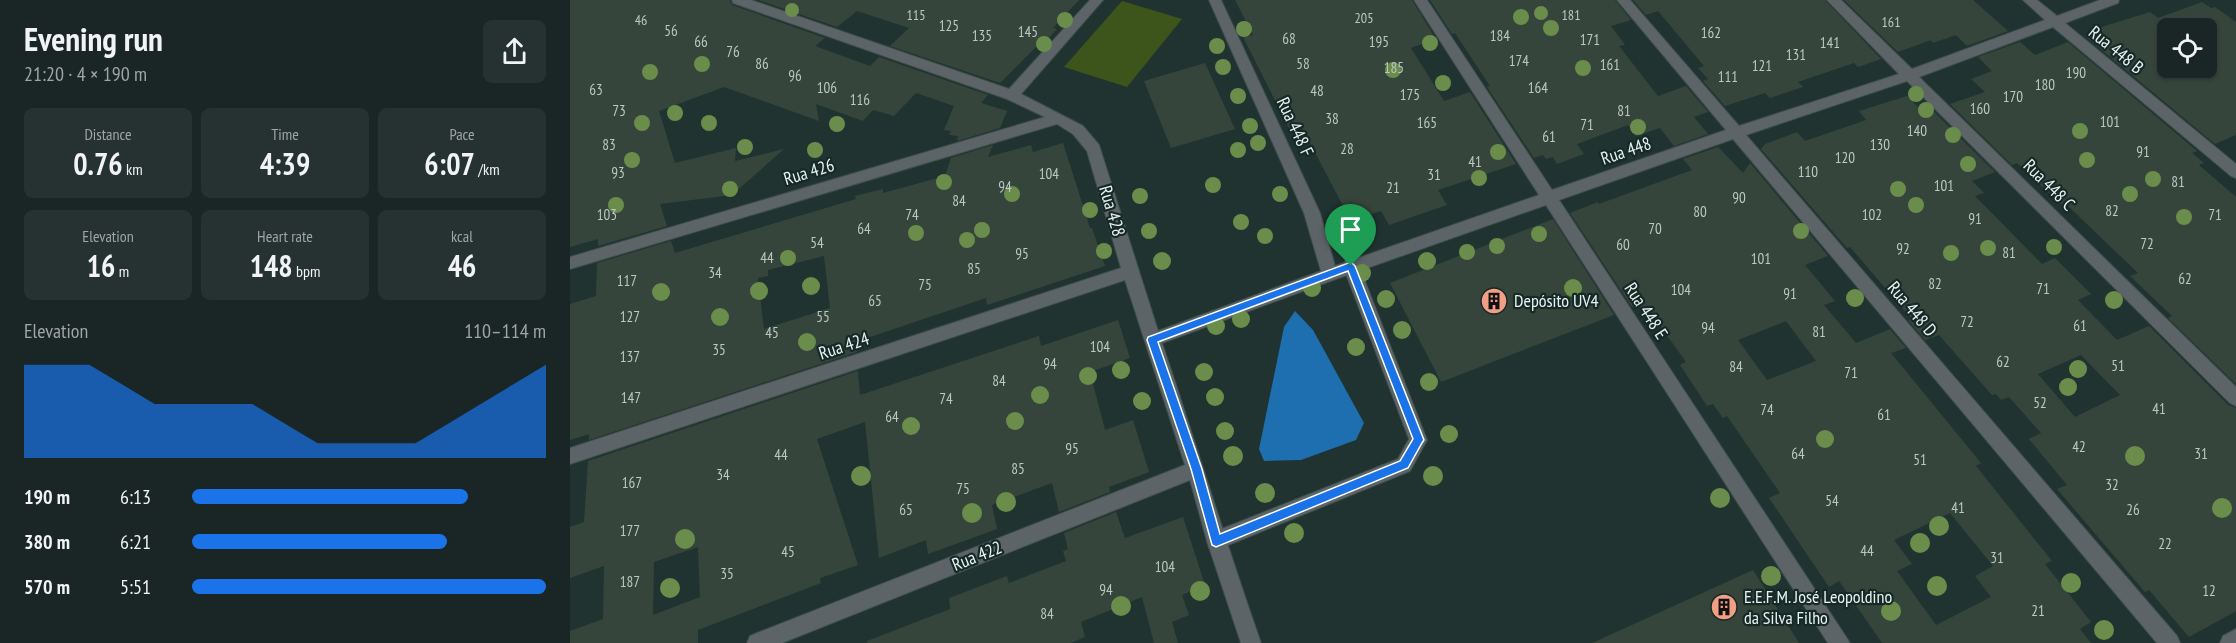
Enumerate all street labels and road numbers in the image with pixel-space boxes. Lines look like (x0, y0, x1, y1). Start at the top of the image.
street label: Rua 448 B (2084, 21, 2148, 79)
street label: Rua 448 F (1272, 93, 1319, 160)
street label: Rua 448 (1598, 131, 1654, 170)
street label: Rua 426 (781, 153, 837, 190)
street label: Rua 448 C (2019, 154, 2080, 215)
street label: Rua 428 (1094, 183, 1131, 239)
street label: Rua 448 D (1883, 276, 1942, 341)
street label: Rua 448 E (1620, 278, 1673, 344)
street label: Rua 424 (816, 327, 872, 364)
street label: Rua 422 (948, 535, 1005, 576)

